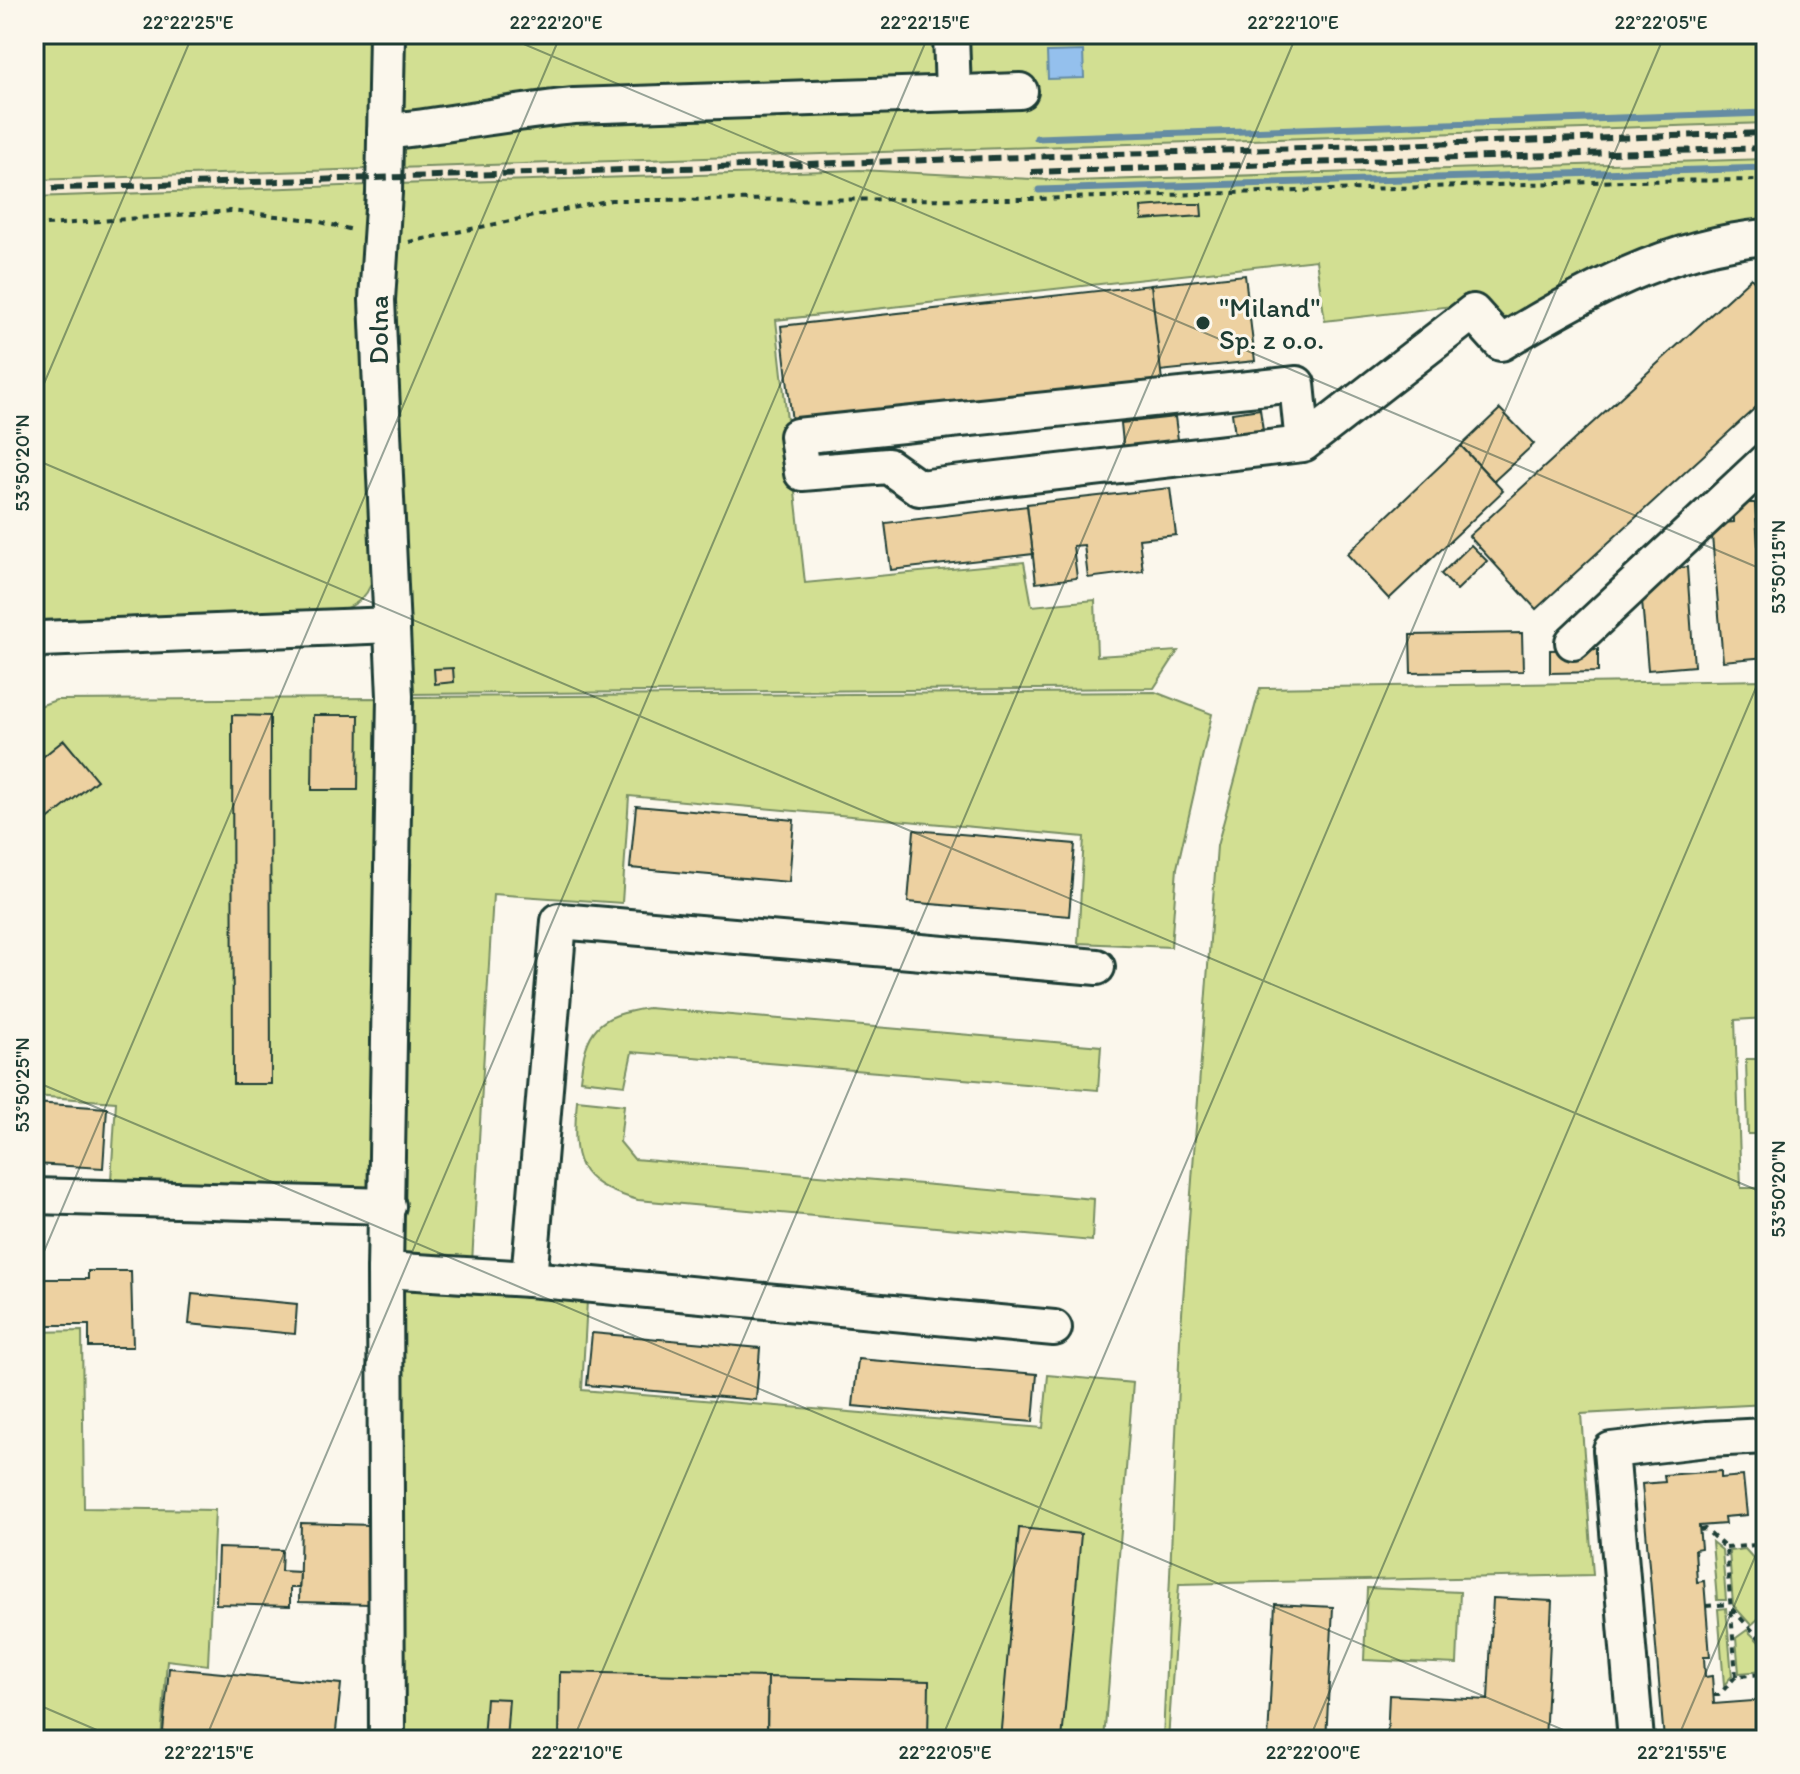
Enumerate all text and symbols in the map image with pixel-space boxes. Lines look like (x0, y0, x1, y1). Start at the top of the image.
text: 22°22'25"E (142, 10, 234, 34)
text: 22°22'20"E (510, 10, 602, 34)
text: 22°22'15"E (880, 10, 970, 34)
text: 22°22'10"E (1247, 10, 1339, 34)
text: 22°22'05"E (1615, 10, 1707, 34)
place label: "Miland" Sp. z o.o. (1219, 290, 1324, 356)
street label: Dolna (361, 295, 395, 365)
marker: "Miland" Sp. z o.o. (1194, 314, 1212, 332)
text: 53°50'20"N (10, 414, 34, 512)
text: 53°50'15"N (1766, 520, 1790, 614)
text: 53°50'25"N (10, 1037, 34, 1133)
text: 53°50'20"N (1766, 1140, 1790, 1238)
text: 22°22'15"E (164, 1740, 254, 1764)
text: 22°22'10"E (531, 1740, 623, 1764)
text: 22°22'05"E (899, 1740, 991, 1764)
text: 22°22'00"E (1266, 1740, 1360, 1764)
text: 22°21'55"E (1637, 1740, 1727, 1764)

